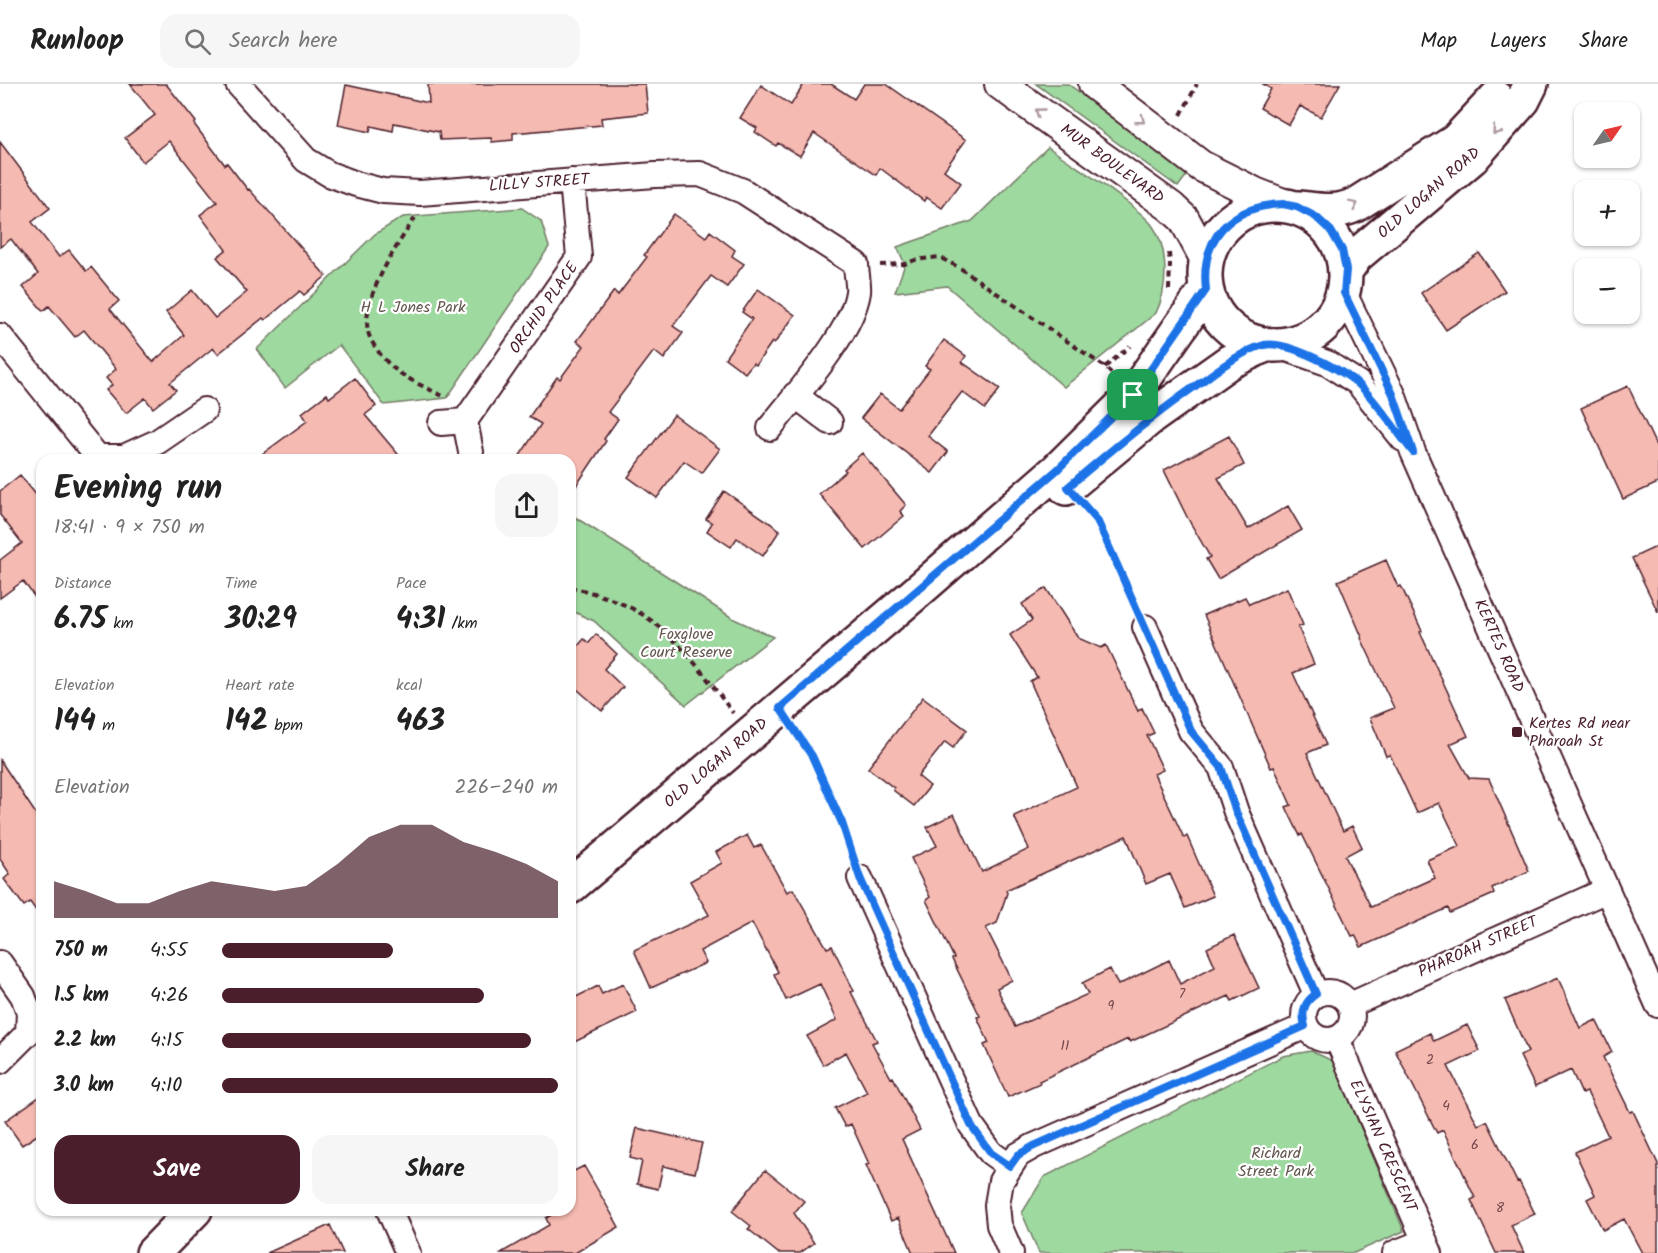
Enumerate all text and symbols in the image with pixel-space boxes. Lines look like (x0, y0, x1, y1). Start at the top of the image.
search box (160, 14, 580, 68)
text: Runloop (30, 19, 124, 64)
text: Search here (229, 24, 337, 59)
icon: search (181, 25, 214, 58)
text: Map (1420, 25, 1457, 58)
text: Layers (1490, 25, 1546, 58)
text: Share (1579, 25, 1628, 58)
north arrow (1574, 102, 1640, 168)
map controls (1574, 102, 1640, 324)
one-way arrow (1035, 108, 1046, 119)
one-way arrow (1134, 112, 1145, 123)
street label: MUR BOULEVARD (1055, 118, 1169, 210)
one-way arrow (1492, 124, 1503, 135)
street label: OLD LOGAN ROAD (1372, 141, 1486, 245)
street label: LILLY STREET (488, 167, 591, 199)
button: + (1574, 180, 1640, 246)
one-way arrow (1347, 201, 1358, 213)
street label: ORCHID PLACE (503, 256, 585, 359)
button: − (1574, 258, 1640, 324)
park label: H L Jones Park (361, 295, 466, 320)
pin (1107, 369, 1158, 420)
icon: arrive (1116, 378, 1149, 411)
text: Evening run (54, 463, 222, 516)
button: share (495, 474, 558, 537)
text: 18:41 · 9 × 750 m (54, 512, 205, 544)
text: Distance (54, 571, 112, 596)
text: Time (225, 571, 257, 596)
text: Pace (396, 571, 427, 596)
street label: KERTES ROAD (1467, 595, 1531, 697)
text: 6.75 (54, 596, 107, 644)
text: 30:29 (225, 596, 297, 644)
text: 4:31 (396, 596, 445, 644)
text: km (107, 611, 133, 636)
text: /km (445, 611, 478, 636)
park label: Foxglove Court Reserve (640, 622, 732, 665)
text: Elevation (54, 673, 115, 698)
text: Heart rate (225, 673, 295, 698)
text: kcal (396, 673, 422, 698)
text: 144 (54, 698, 96, 746)
text: 142 (225, 698, 268, 746)
text: 463 (396, 698, 445, 746)
place label: Kertes Rd near Pharoah St (1529, 711, 1632, 754)
street label: OLD LOGAN ROAD (658, 712, 774, 814)
text: m (96, 713, 115, 738)
text: bpm (268, 713, 303, 738)
marker: Kertes Rd near Pharoah St (1510, 725, 1524, 739)
text: Elevation (54, 772, 130, 804)
text: 226–240 m (455, 772, 558, 804)
street label: PHAROAH STREET (1414, 909, 1543, 985)
text: 750 m (54, 935, 108, 967)
text: 4:55 (150, 935, 187, 967)
text: 1.5 km (54, 980, 109, 1012)
text: 4:26 (150, 980, 189, 1012)
house number: 7 (1179, 983, 1186, 1005)
house number: 9 (1108, 995, 1115, 1017)
text: 2.2 km (54, 1025, 116, 1057)
text: 4:15 (150, 1025, 183, 1057)
house number: 11 (1061, 1035, 1069, 1057)
house number: 2 (1426, 1049, 1434, 1071)
text: 3.0 km (54, 1070, 114, 1102)
text: 4:10 (150, 1070, 182, 1102)
street label: ELYSIAN CRESCENT (1343, 1076, 1424, 1218)
house number: 4 (1442, 1095, 1450, 1117)
house number: 6 (1471, 1134, 1479, 1156)
button: Save (54, 1135, 300, 1204)
button: Share (312, 1135, 558, 1204)
park label: Richard Street Park (1238, 1141, 1314, 1184)
house number: 8 (1496, 1197, 1505, 1219)

